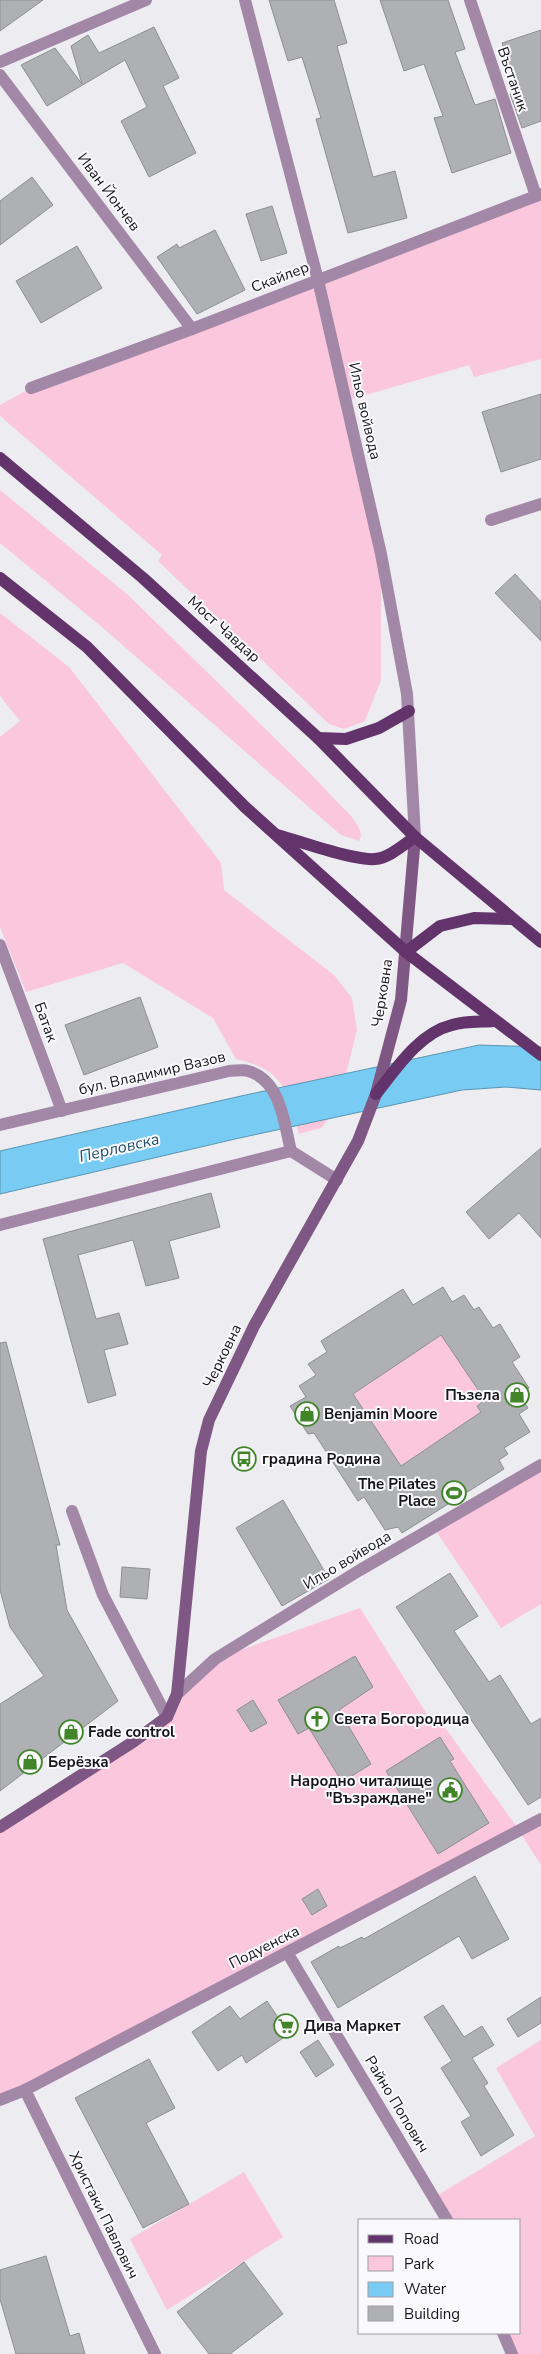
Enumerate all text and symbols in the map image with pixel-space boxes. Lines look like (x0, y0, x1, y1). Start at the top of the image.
street label: Въстаник (493, 44, 533, 114)
street label: Иван Йончев (73, 149, 145, 235)
street label: Скайлер (248, 257, 312, 297)
street label: Ильо войвода (344, 360, 386, 462)
street label: Мост Чавдар (183, 591, 265, 667)
street label: Черковна (367, 958, 397, 1028)
street label: Батак (30, 999, 62, 1045)
street label: бул. Владимир Вазов (77, 1046, 227, 1100)
water label: Перловска (77, 1128, 162, 1168)
street label: Черковна (198, 1321, 246, 1391)
shop icon: Пъзела (504, 1382, 530, 1408)
place label: Пъзела (445, 1385, 500, 1405)
shop icon: Benjamin Moore (294, 1401, 320, 1427)
place label: Benjamin Moore (324, 1404, 437, 1424)
bus stop icon: градина Родина (231, 1446, 257, 1472)
place label: градина Родина (262, 1449, 381, 1469)
place label: The Pilates Place (358, 1474, 436, 1511)
sports icon: The Pilates Place (441, 1480, 467, 1506)
street label: Ильо войвода (299, 1526, 395, 1594)
church icon: Света Богородица (304, 1706, 330, 1732)
place label: Света Богородица (334, 1709, 469, 1729)
shop icon: Fade control (58, 1719, 84, 1745)
place label: Fade control (88, 1722, 175, 1742)
shop icon: Берёзка (17, 1749, 43, 1775)
place label: Берёзка (48, 1752, 109, 1772)
place label: Народно читалище "Възраждане" (290, 1771, 432, 1808)
public building icon: Народно читалище "Възраждане" (437, 1777, 463, 1803)
street label: Подуенска (225, 1921, 303, 1973)
supermarket icon: Дива Маркет (273, 2013, 299, 2039)
place label: Дива Маркет (304, 2016, 401, 2036)
street label: Райно Попович (360, 2052, 434, 2156)
street label: Христаки Павлович (64, 2148, 144, 2282)
legend (358, 2219, 521, 2334)
text: Road (404, 2229, 439, 2249)
text: Park (404, 2254, 434, 2274)
text: Water (404, 2279, 447, 2299)
text: Building (404, 2304, 460, 2324)

